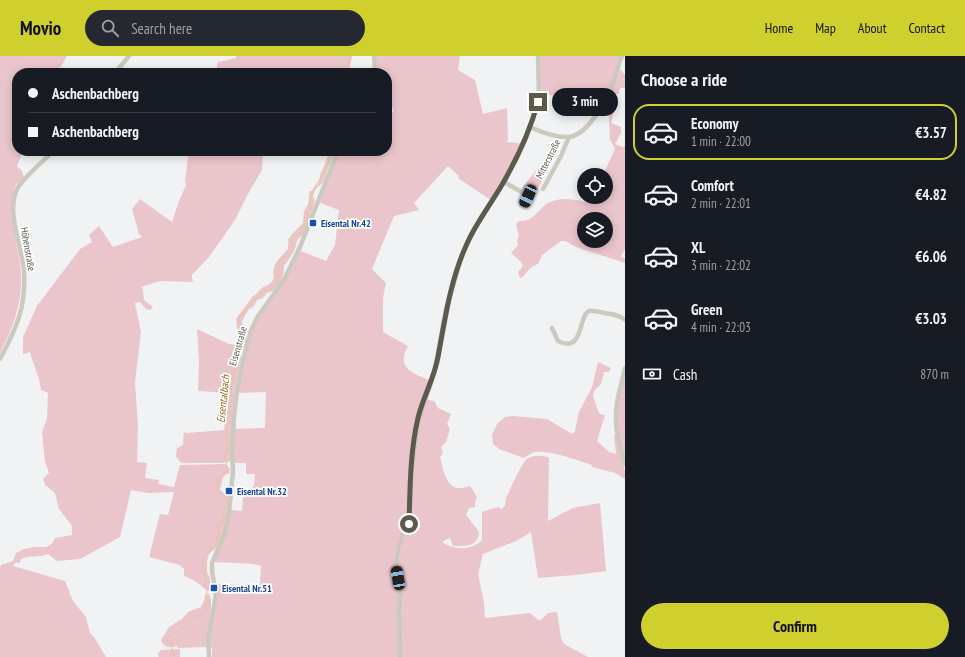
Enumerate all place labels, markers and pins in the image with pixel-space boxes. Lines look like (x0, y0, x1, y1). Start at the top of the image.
place label: Eisental Nr.42 (321, 217, 371, 230)
marker: Eisental Nr.42 (308, 218, 318, 228)
place label: Eisental Nr.32 (237, 485, 287, 498)
marker: Eisental Nr.32 (224, 486, 234, 496)
place label: Eisental Nr.51 (222, 582, 272, 595)
marker: Eisental Nr.51 (209, 583, 219, 593)

